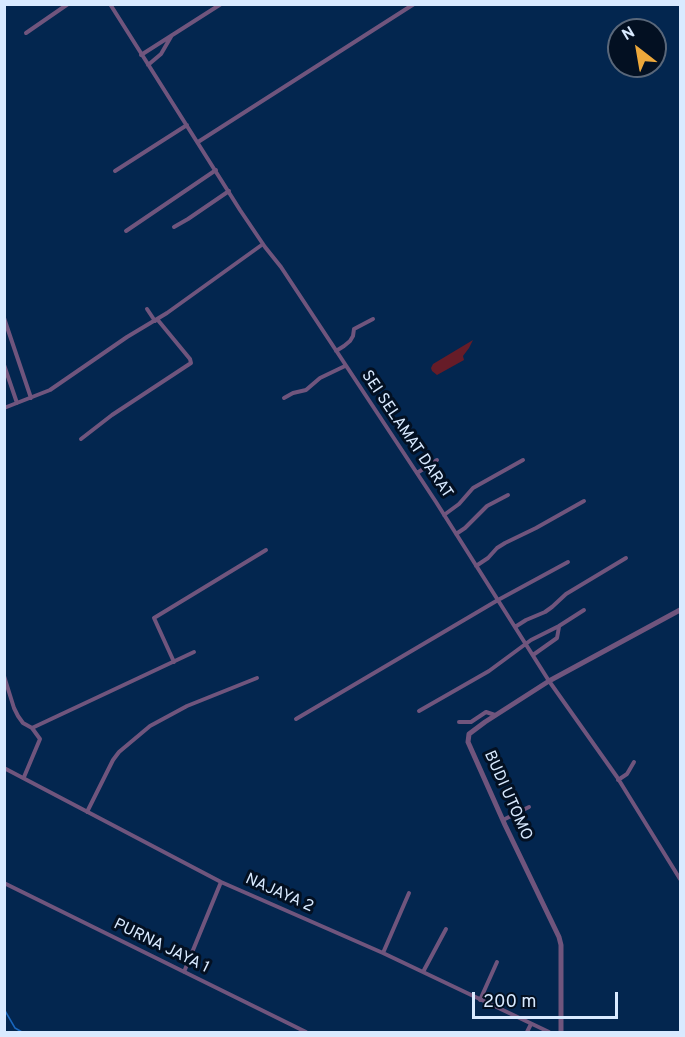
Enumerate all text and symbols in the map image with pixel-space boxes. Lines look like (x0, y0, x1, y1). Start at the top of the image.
north arrow (607, 18, 667, 78)
text: N (619, 23, 639, 46)
street label: SEI SELAMAT DARAT (356, 367, 456, 503)
street label: BUDI UTOMO (479, 748, 535, 844)
street label: NAJAYA 2 (242, 870, 316, 918)
street label: PURNA JAYA 1 (110, 916, 212, 978)
scale bar (475, 980, 620, 1018)
text: 200 m (483, 991, 536, 1014)

